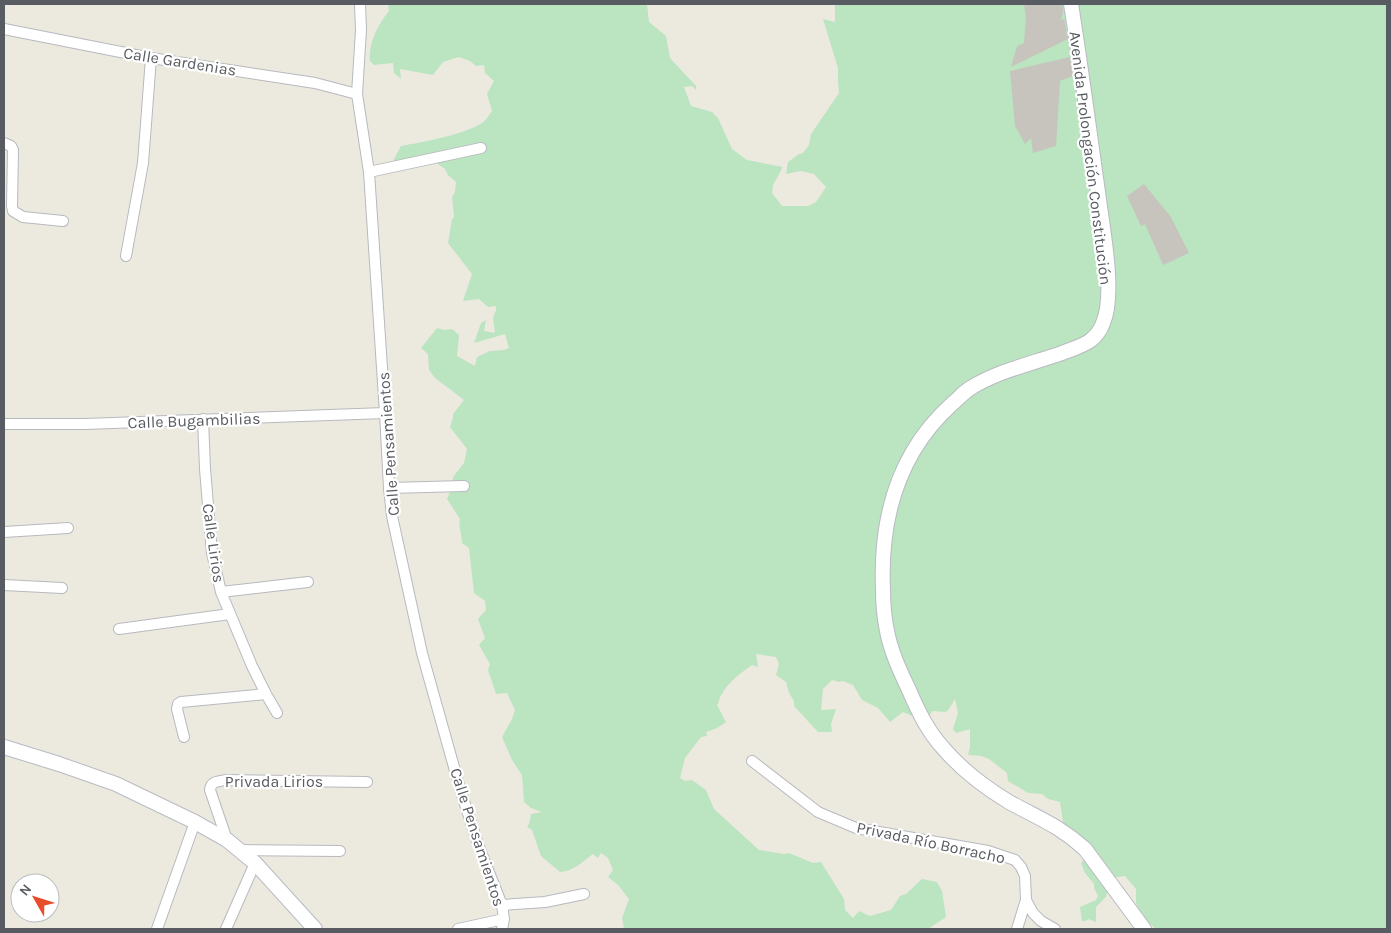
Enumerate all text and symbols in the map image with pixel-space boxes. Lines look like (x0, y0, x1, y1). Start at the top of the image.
street label: Avenida Prolongación Constitución (1066, 30, 1115, 286)
street label: Calle Gardenias (122, 43, 238, 80)
street label: Calle Pensamientos (374, 371, 403, 517)
street label: Calle Bugambilias (127, 409, 261, 432)
street label: Calle Lirios (199, 502, 228, 584)
street label: Calle Pensamientos (446, 766, 509, 909)
street label: Privada Lirios (225, 772, 323, 791)
street label: Privada Río Borracho (855, 817, 1007, 867)
north arrow (10, 873, 60, 923)
text: N (16, 881, 35, 899)

